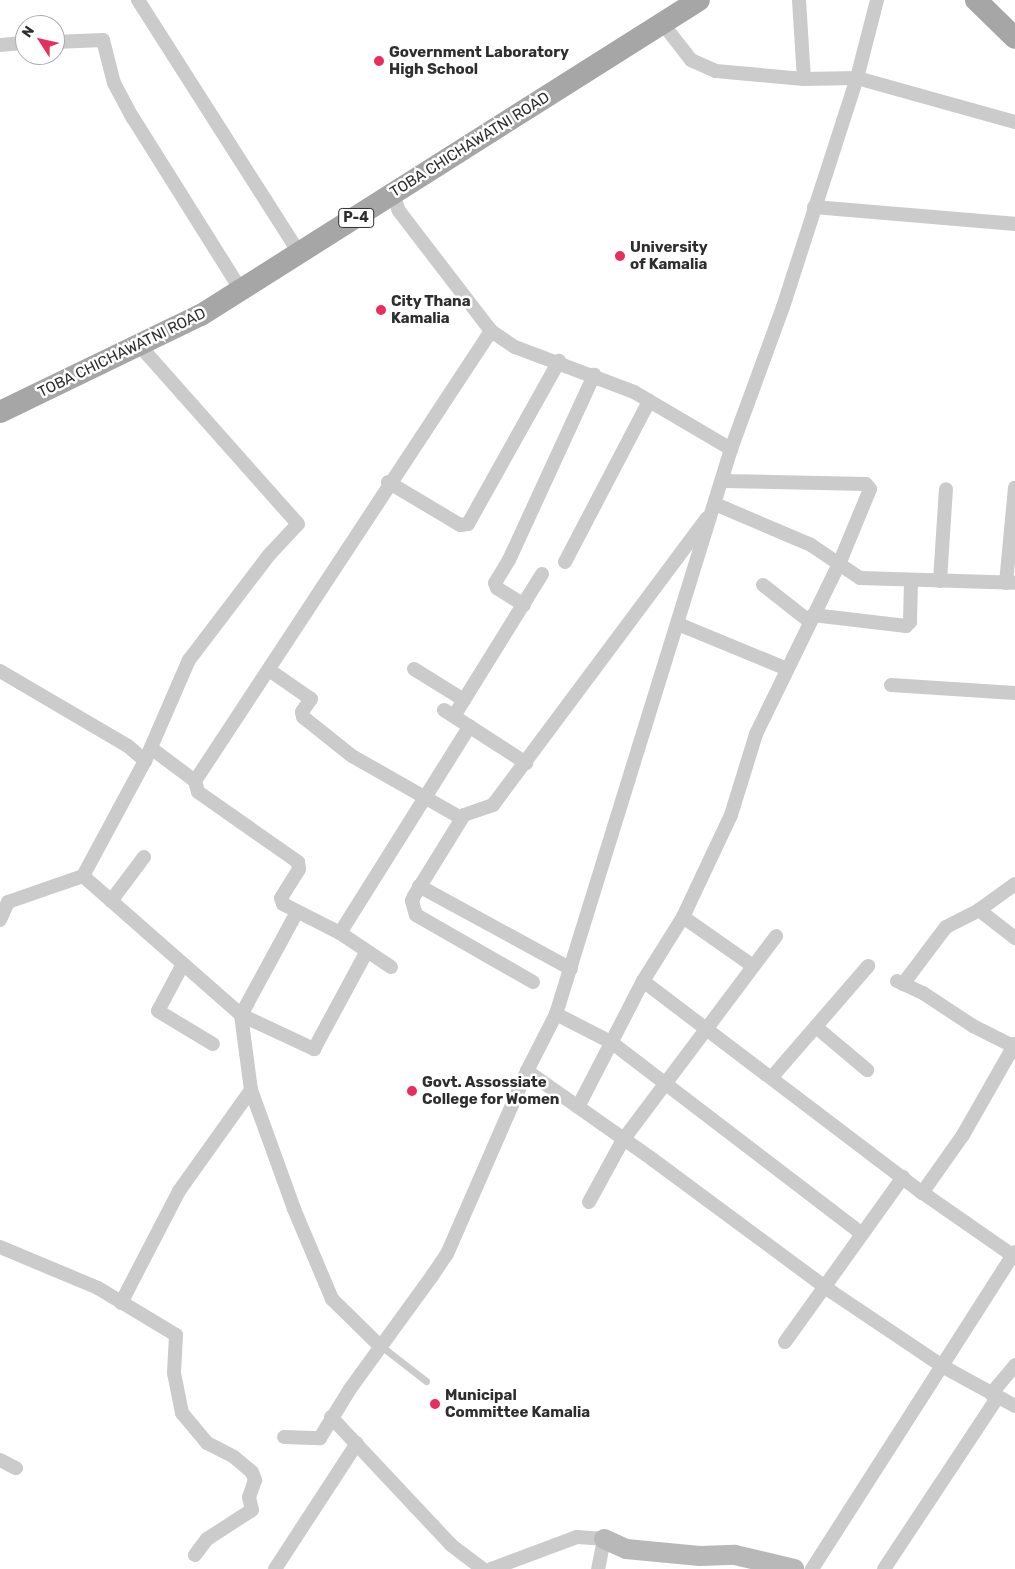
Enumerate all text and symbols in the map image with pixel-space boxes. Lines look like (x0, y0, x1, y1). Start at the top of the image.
north arrow (15, 15, 65, 65)
text: N (18, 23, 38, 41)
place label: Government Laboratory High School (389, 43, 569, 78)
marker: Government Laboratory High School (373, 55, 385, 67)
street label: TOBA CHICHAWATNI ROAD (387, 88, 553, 202)
road number: P-4 (337, 207, 375, 230)
place label: University of Kamalia (630, 238, 708, 273)
marker: University of Kamalia (614, 250, 626, 262)
place label: City Thana Kamalia (391, 292, 471, 327)
street label: TOBA CHICHAWATNI ROAD (35, 304, 209, 402)
marker: City Thana Kamalia (375, 304, 387, 316)
place label: Govt. Assossiate College for Women (422, 1073, 560, 1108)
marker: Govt. Assossiate College for Women (406, 1085, 418, 1097)
place label: Municipal Committee Kamalia (445, 1386, 590, 1421)
marker: Municipal Committee Kamalia (429, 1398, 441, 1410)

